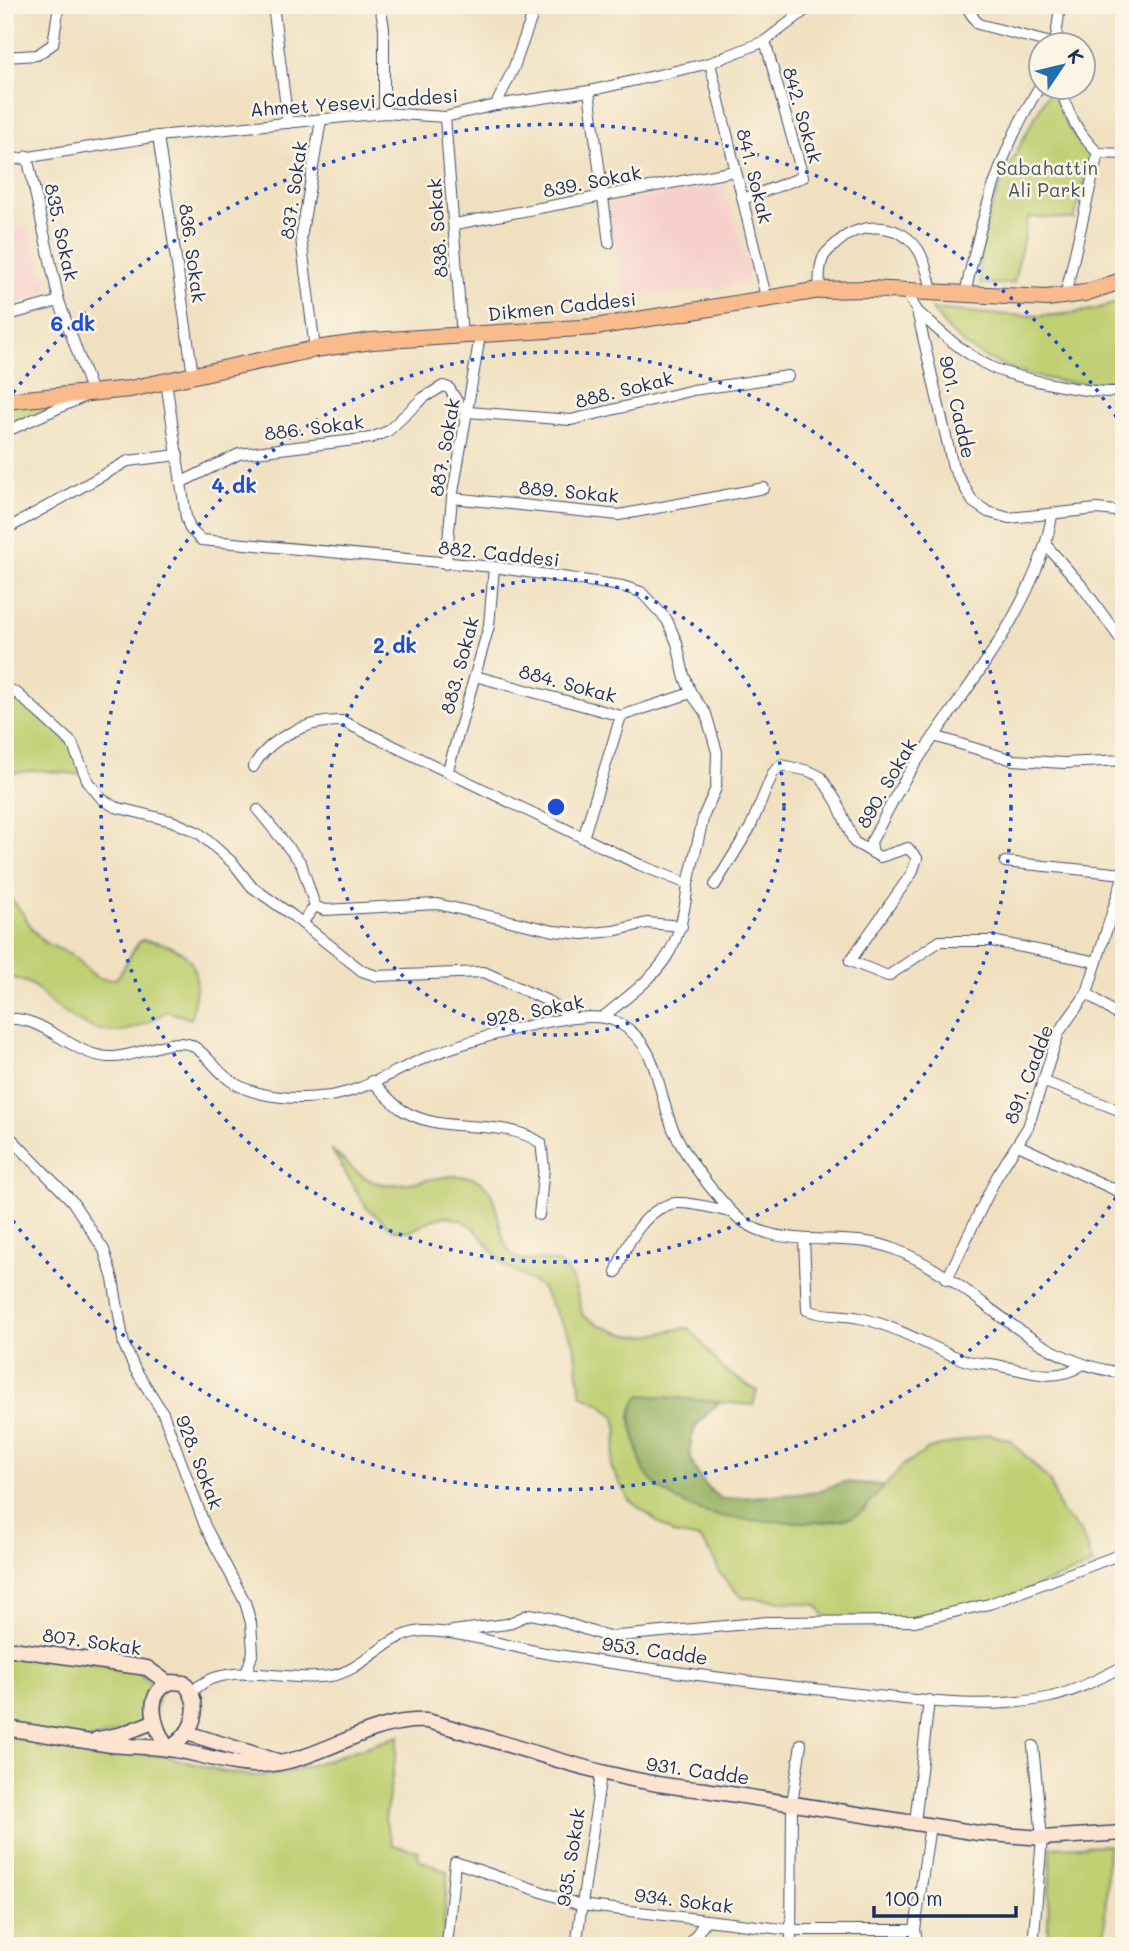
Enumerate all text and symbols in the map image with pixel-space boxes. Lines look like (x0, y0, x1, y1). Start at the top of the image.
north arrow (1028, 32, 1098, 102)
text: K (1063, 44, 1090, 68)
street label: 842. Sokak (777, 64, 829, 166)
street label: Ahmet Yesevi Caddesi (249, 82, 459, 122)
street label: 841. Sokak (731, 126, 779, 226)
street label: 837. Sokak (274, 139, 312, 241)
park label: Sabahattin Ali Parkı (996, 155, 1098, 202)
street label: 839. Sokak (541, 159, 643, 203)
street label: 838. Sokak (421, 177, 453, 279)
street label: 835. Sokak (39, 181, 85, 283)
street label: 836. Sokak (174, 202, 212, 304)
street label: Dikmen Caddesi (487, 286, 637, 326)
text: 6 dk (51, 309, 95, 336)
street label: 901. Cadde (934, 353, 982, 461)
street label: 888. Sokak (572, 365, 676, 413)
street label: 887. Sokak (423, 396, 465, 498)
street label: 886. Sokak (263, 408, 365, 446)
text: 4 dk (211, 471, 257, 498)
street label: 889. Sokak (518, 474, 620, 508)
street label: 882. Caddesi (437, 534, 561, 572)
street label: 883. Sokak (434, 614, 484, 716)
text: 2 dk (373, 631, 417, 658)
street label: 884. Sokak (517, 658, 619, 708)
street label: 890. Sokak (850, 733, 922, 833)
centre of rings (544, 795, 568, 819)
street label: 928. Sokak (484, 988, 586, 1032)
street label: 891. Cadde (998, 1021, 1058, 1127)
street label: 928. Sokak (171, 1411, 229, 1513)
street label: 807. Sokak (41, 1622, 143, 1660)
street label: 953. Cadde (601, 1630, 709, 1670)
street label: 931. Cadde (645, 1750, 751, 1790)
street label: 935. Sokak (550, 1806, 590, 1908)
scale bar (874, 1874, 1015, 1918)
street label: 934. Sokak (633, 1882, 735, 1918)
text: 100 m (884, 1884, 943, 1911)

